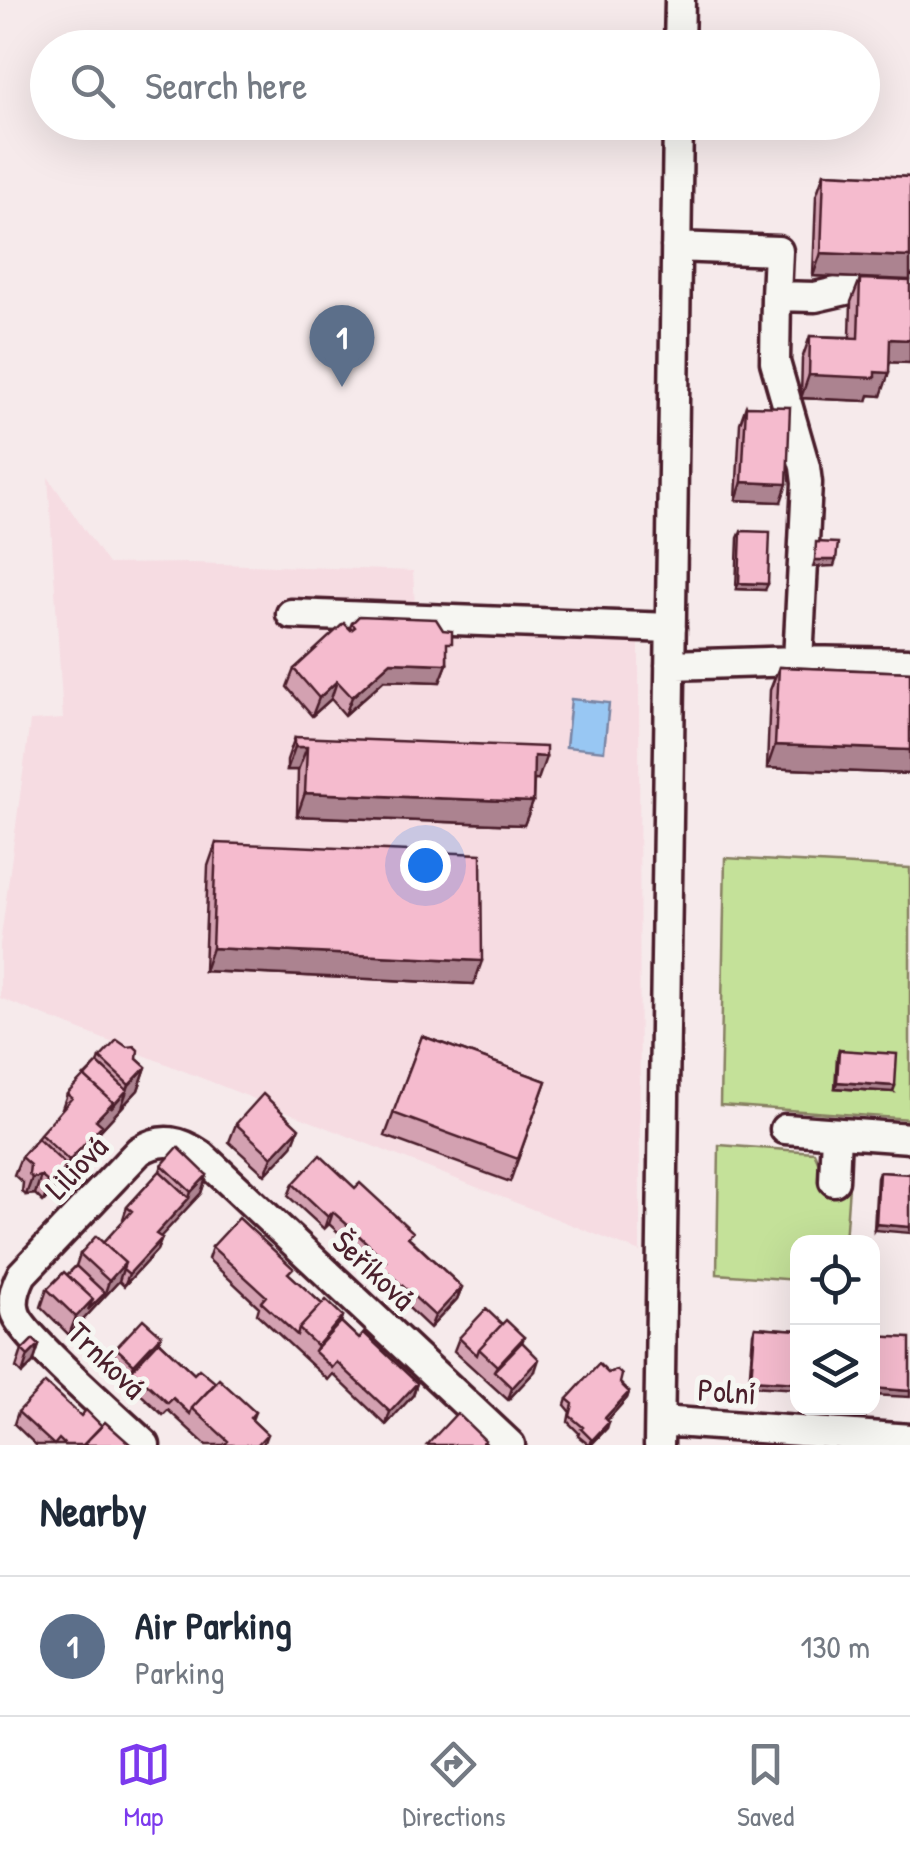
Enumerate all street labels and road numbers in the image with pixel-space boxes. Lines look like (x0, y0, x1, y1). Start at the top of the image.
street label: Liliová (35, 1126, 117, 1208)
street label: Šeříková (323, 1221, 425, 1319)
street label: Trnková (59, 1312, 155, 1408)
street label: Polní (696, 1368, 758, 1414)

